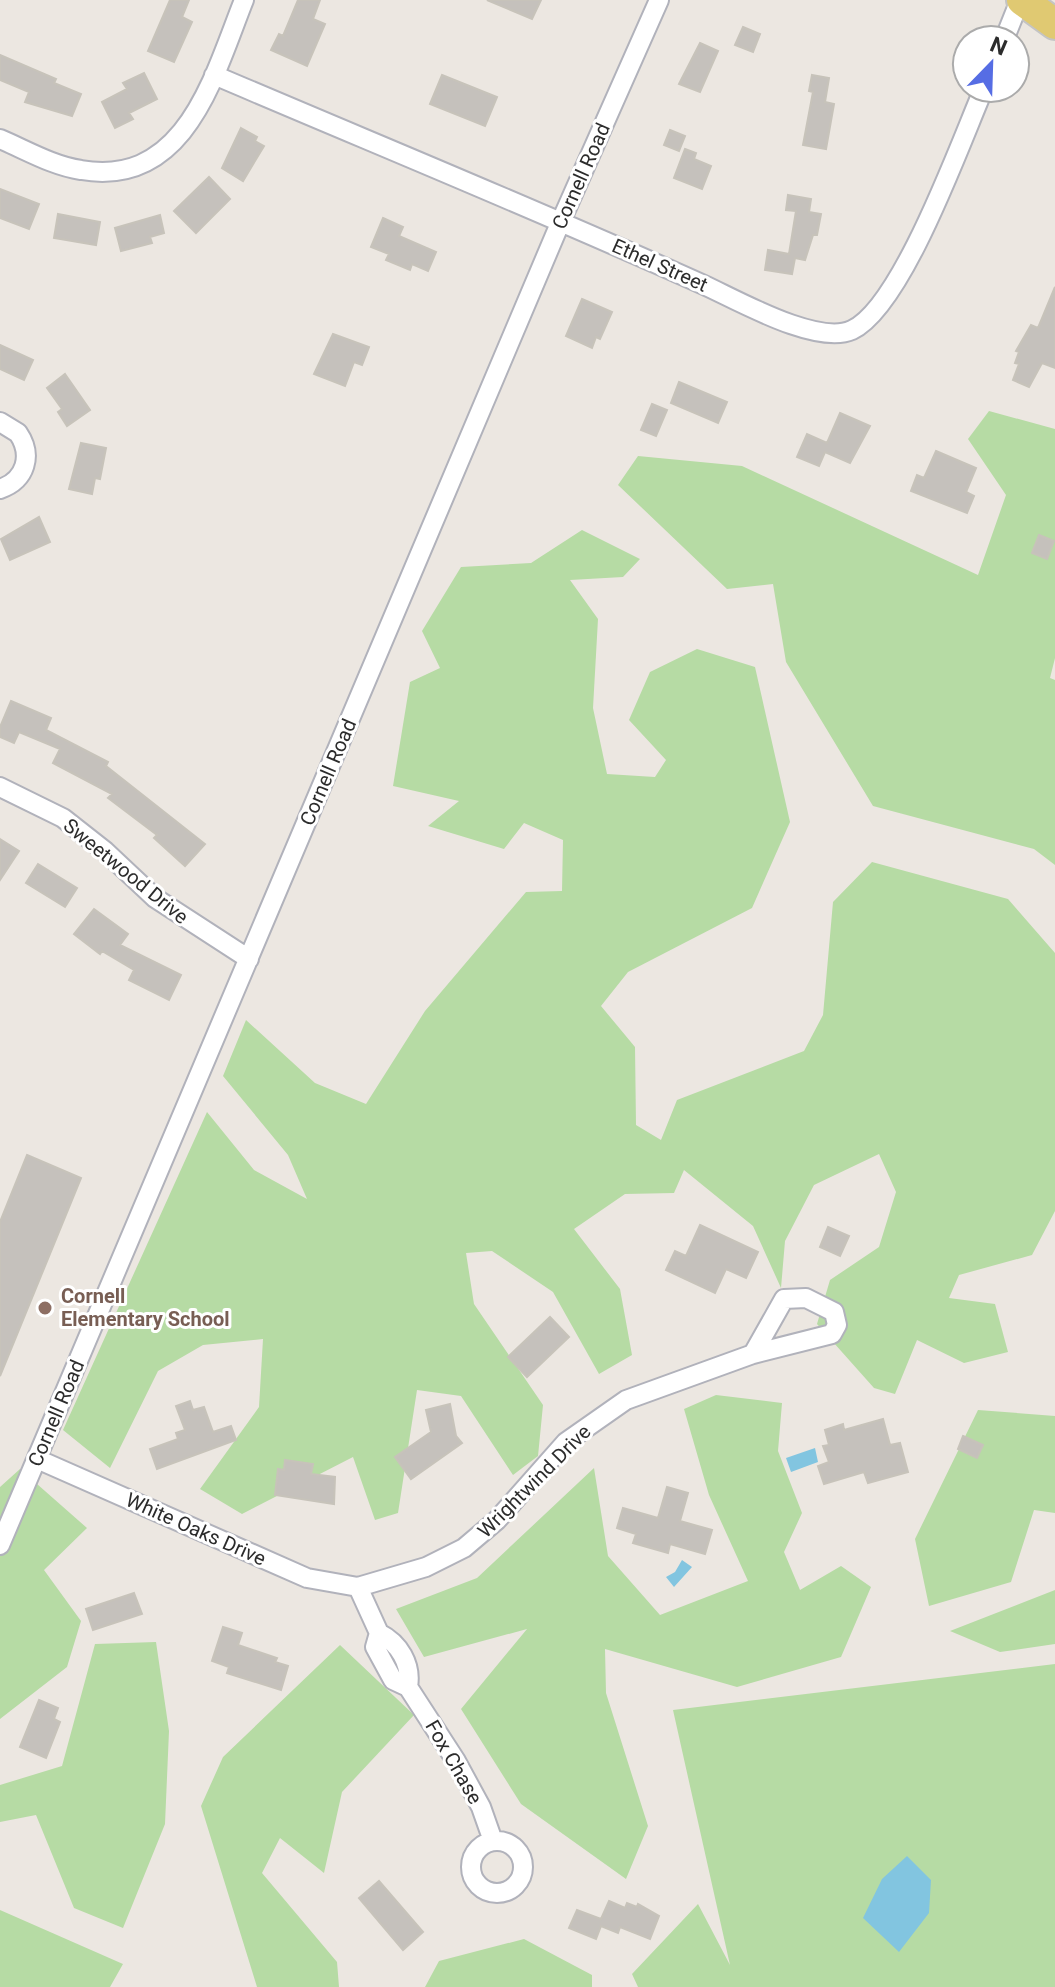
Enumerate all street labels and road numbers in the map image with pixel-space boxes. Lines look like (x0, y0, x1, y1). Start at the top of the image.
street label: Cornell Road (547, 119, 615, 233)
street label: Ethel Street (608, 233, 712, 297)
street label: Cornell Road (295, 715, 361, 829)
street label: Sweetwood Drive (59, 813, 193, 929)
street label: Cornell Road (23, 1356, 89, 1470)
street label: Wrightwind Drive (472, 1419, 596, 1543)
street label: White Oaks Drive (122, 1487, 270, 1571)
street label: Fox Chase (420, 1716, 488, 1808)

